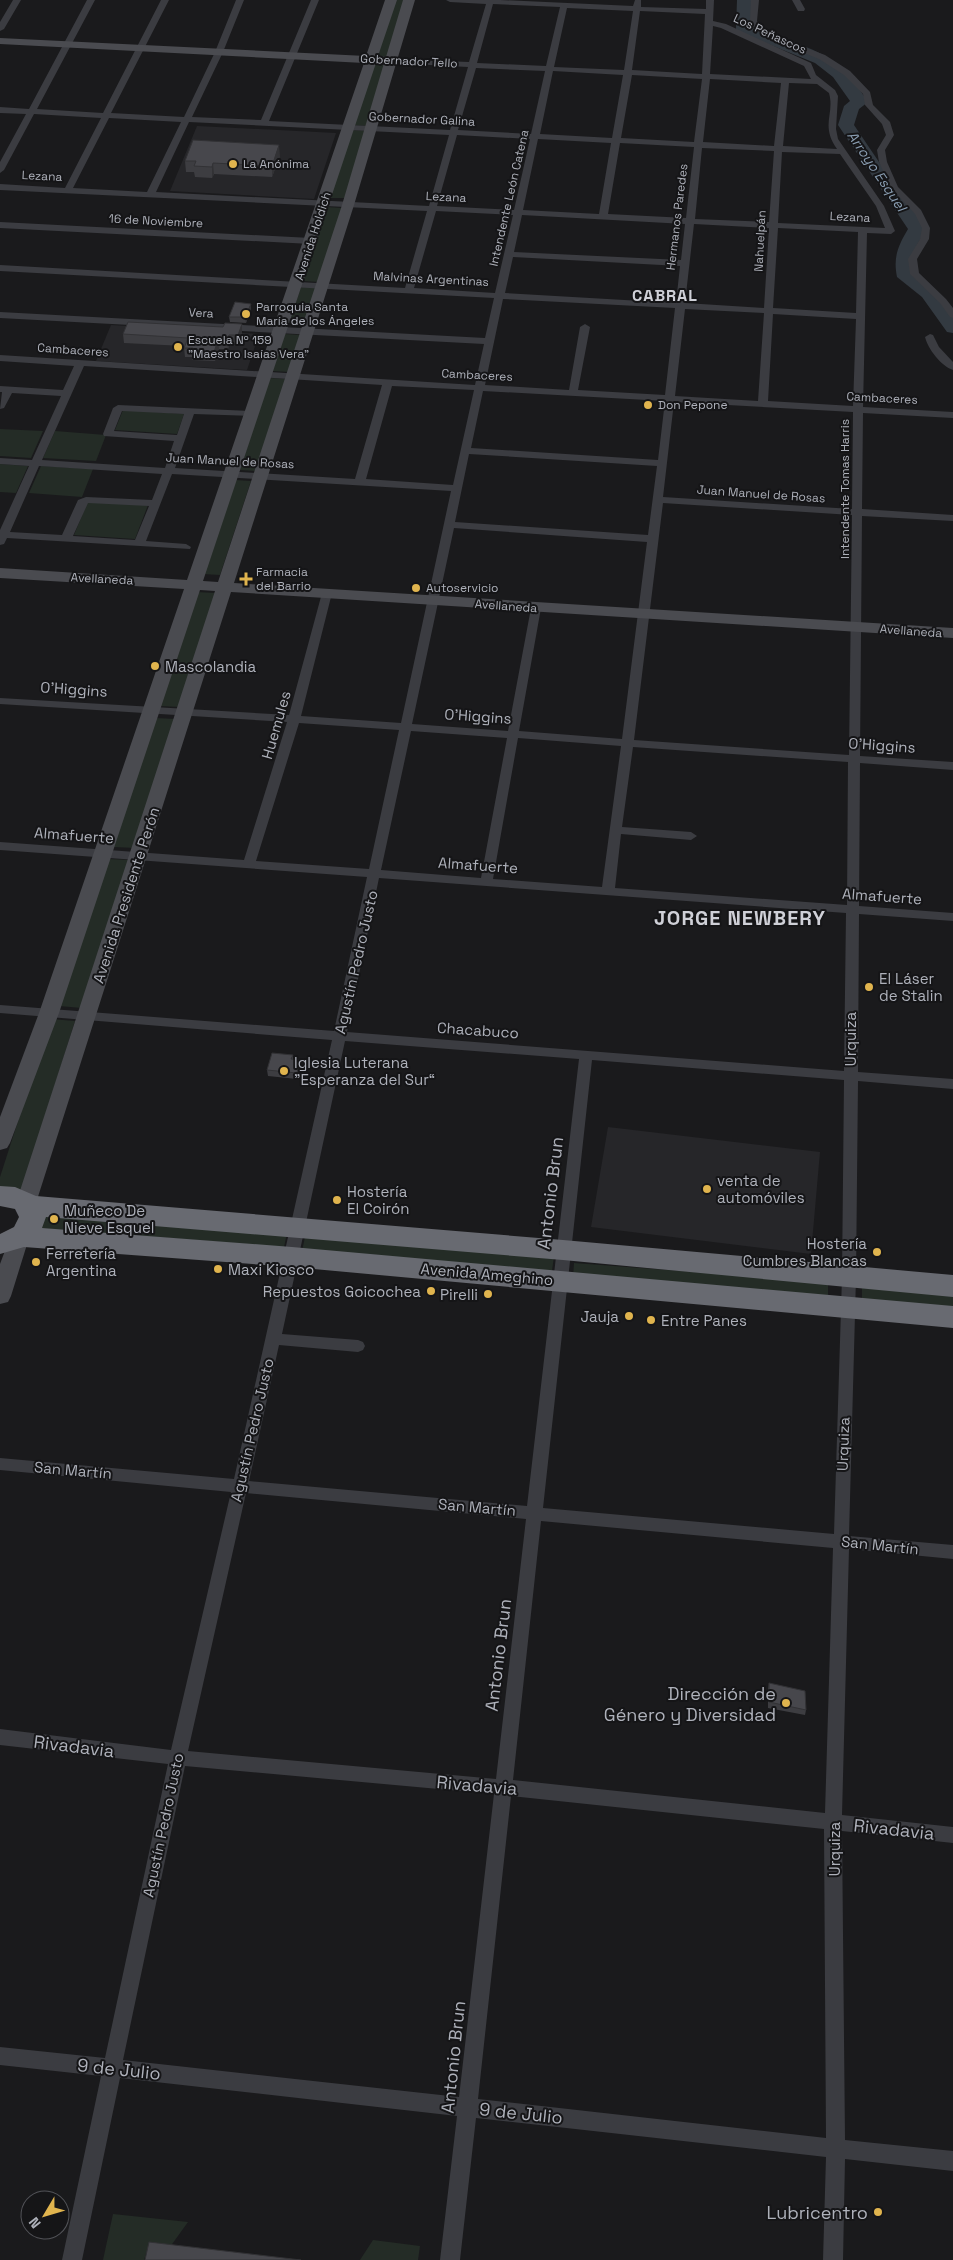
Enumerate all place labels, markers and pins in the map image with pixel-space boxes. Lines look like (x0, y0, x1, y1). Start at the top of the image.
place label: La Anónima (243, 156, 309, 172)
marker: La Anónima (227, 158, 239, 170)
place label: Parroquia Santa María de los Ángeles (256, 299, 374, 329)
marker: Parroquia Santa María de los Ángeles (240, 308, 252, 320)
place label: Escuela Nº 159 "Maestro Isaías Vera" (188, 332, 309, 362)
marker: Escuela Nº 159 "Maestro Isaías Vera" (172, 341, 184, 353)
place label: Don Pepone (658, 397, 728, 413)
marker: Don Pepone (642, 399, 654, 411)
place label: Farmacia del Barrio (256, 564, 311, 594)
marker: Farmacia del Barrio (240, 573, 252, 585)
place label: Autoservicio (426, 580, 499, 596)
marker: Autoservicio (410, 582, 422, 594)
place label: Mascolandia (165, 657, 257, 676)
marker: Mascolandia (149, 660, 161, 672)
place label: El Láser de Stalin (879, 969, 943, 1005)
marker: El Láser de Stalin (863, 981, 875, 993)
place label: Iglesia Luterana ”Esperanza del Sur“ (294, 1053, 435, 1089)
marker: Iglesia Luterana ”Esperanza del Sur“ (278, 1065, 290, 1077)
place label: venta de automóviles (717, 1171, 805, 1207)
place label: Hostería El Coirón (347, 1182, 409, 1218)
marker: venta de automóviles (701, 1183, 713, 1195)
marker: Hostería El Coirón (331, 1194, 343, 1206)
place label: Muñeco De Nieve Esquel (64, 1201, 154, 1237)
marker: Muñeco De Nieve Esquel (48, 1213, 60, 1225)
place label: Hostería Cumbres Blancas (743, 1234, 867, 1270)
place label: Ferretería Argentina (46, 1244, 117, 1280)
marker: Hostería Cumbres Blancas (871, 1246, 883, 1258)
marker: Ferretería Argentina (30, 1256, 42, 1268)
place label: Maxi Kiosco (228, 1260, 314, 1279)
marker: Maxi Kiosco (212, 1263, 224, 1275)
place label: Repuestos Goicochea (263, 1282, 421, 1301)
marker: Repuestos Goicochea (425, 1285, 437, 1297)
place label: Pirelli (440, 1285, 478, 1304)
marker: Pirelli (482, 1288, 494, 1300)
place label: Jauja (581, 1307, 619, 1326)
marker: Jauja (623, 1310, 635, 1322)
place label: Entre Panes (661, 1311, 747, 1330)
marker: Entre Panes (645, 1314, 657, 1326)
place label: Dirección de Género y Diversidad (604, 1682, 776, 1726)
marker: Dirección de Género y Diversidad (780, 1697, 792, 1709)
place label: Lubricentro (766, 2201, 868, 2224)
marker: Lubricentro (872, 2206, 884, 2218)

